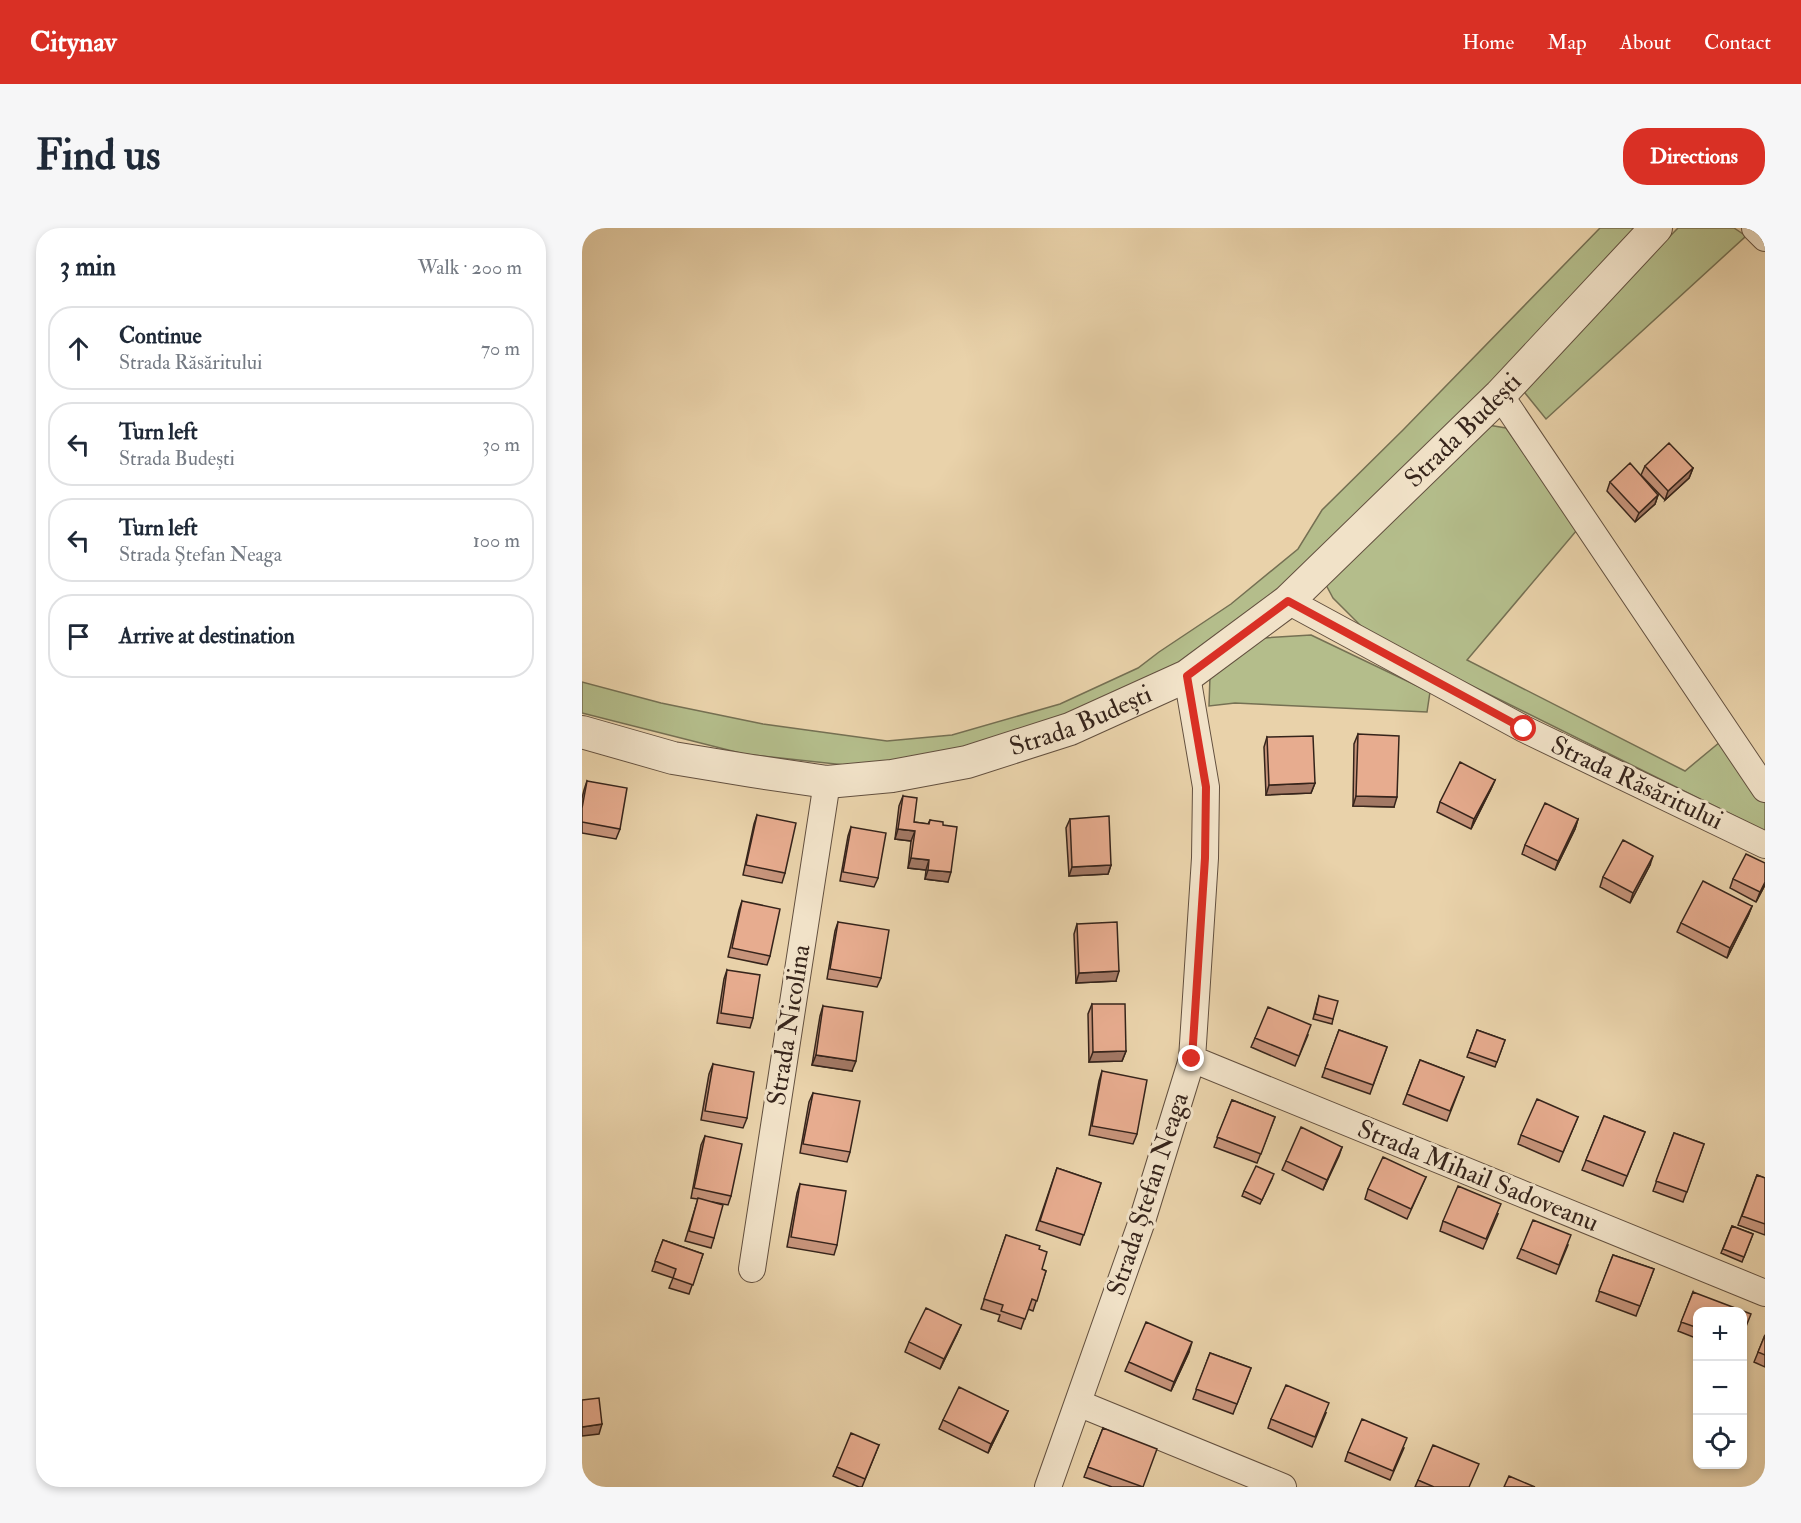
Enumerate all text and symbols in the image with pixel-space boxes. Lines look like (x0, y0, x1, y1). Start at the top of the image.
text: Citynav (30, 25, 117, 60)
text: Home (1462, 29, 1514, 56)
text: Map (1547, 29, 1587, 56)
text: About (1620, 29, 1671, 56)
text: Contact (1704, 29, 1771, 56)
button: Directions (1623, 128, 1765, 185)
text: Find us (36, 130, 160, 182)
text: 3 min (60, 251, 116, 283)
text: Walk · 200 m (418, 255, 522, 280)
text: Continue (119, 322, 202, 350)
icon: ahead (62, 332, 95, 365)
text: 70 m (481, 336, 520, 361)
text: Strada Răsăritului (119, 350, 262, 375)
street label: Strada Budești (1398, 366, 1528, 495)
text: Turn left (119, 418, 198, 446)
icon: left (62, 428, 95, 461)
text: 30 m (482, 432, 520, 457)
text: Strada Budești (119, 446, 235, 471)
text: Turn left (119, 514, 198, 542)
icon: left (62, 524, 95, 557)
text: 100 m (473, 528, 520, 553)
text: Strada Ștefan Neaga (119, 542, 282, 567)
icon: arrive (62, 620, 95, 653)
text: Arrive at destination (119, 622, 295, 650)
street label: Strada Budești (1005, 678, 1157, 763)
route start (1510, 715, 1536, 741)
street label: Strada Răsăritului (1546, 729, 1728, 837)
street label: Strada Nicolina (760, 942, 818, 1108)
route end (1178, 1045, 1204, 1071)
street label: Strada Ștefan Neaga (1100, 1088, 1196, 1300)
street label: Strada Mihail Sadoveanu (1353, 1113, 1603, 1239)
map controls (1693, 1307, 1747, 1469)
button: + (1693, 1307, 1747, 1361)
button: − (1693, 1361, 1747, 1415)
button: locate (1693, 1415, 1747, 1469)

